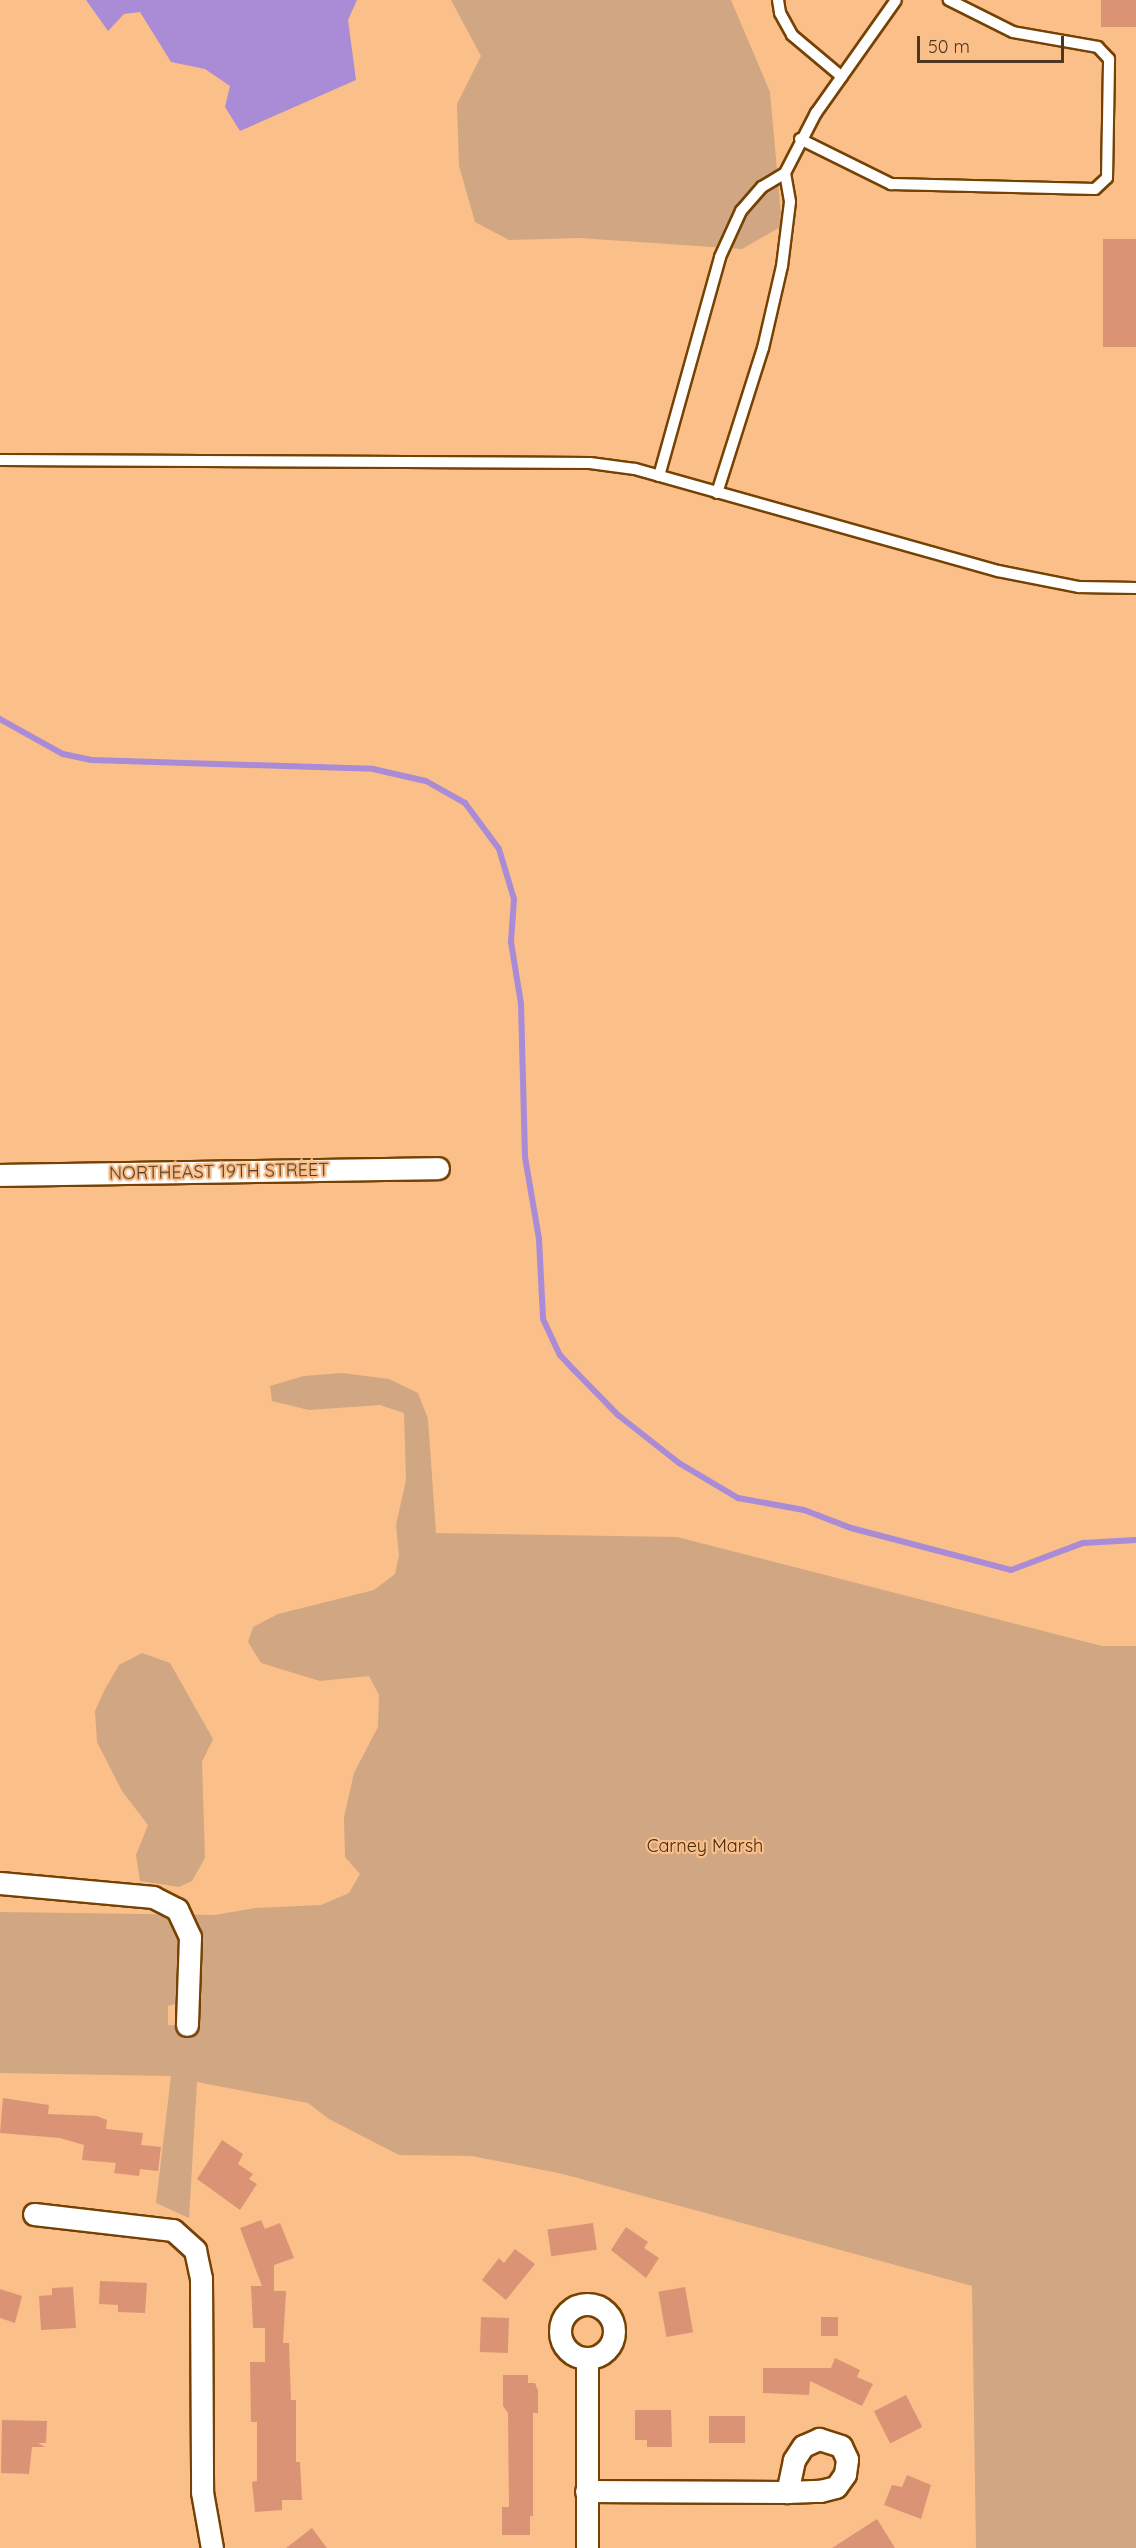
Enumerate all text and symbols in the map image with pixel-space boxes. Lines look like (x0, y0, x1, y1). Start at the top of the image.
scale bar (920, 24, 1067, 62)
text: 50 m (928, 35, 970, 58)
street label: NORTHEAST 19TH STREET (109, 1159, 329, 1185)
park label: Carney Marsh (647, 1835, 763, 1857)

